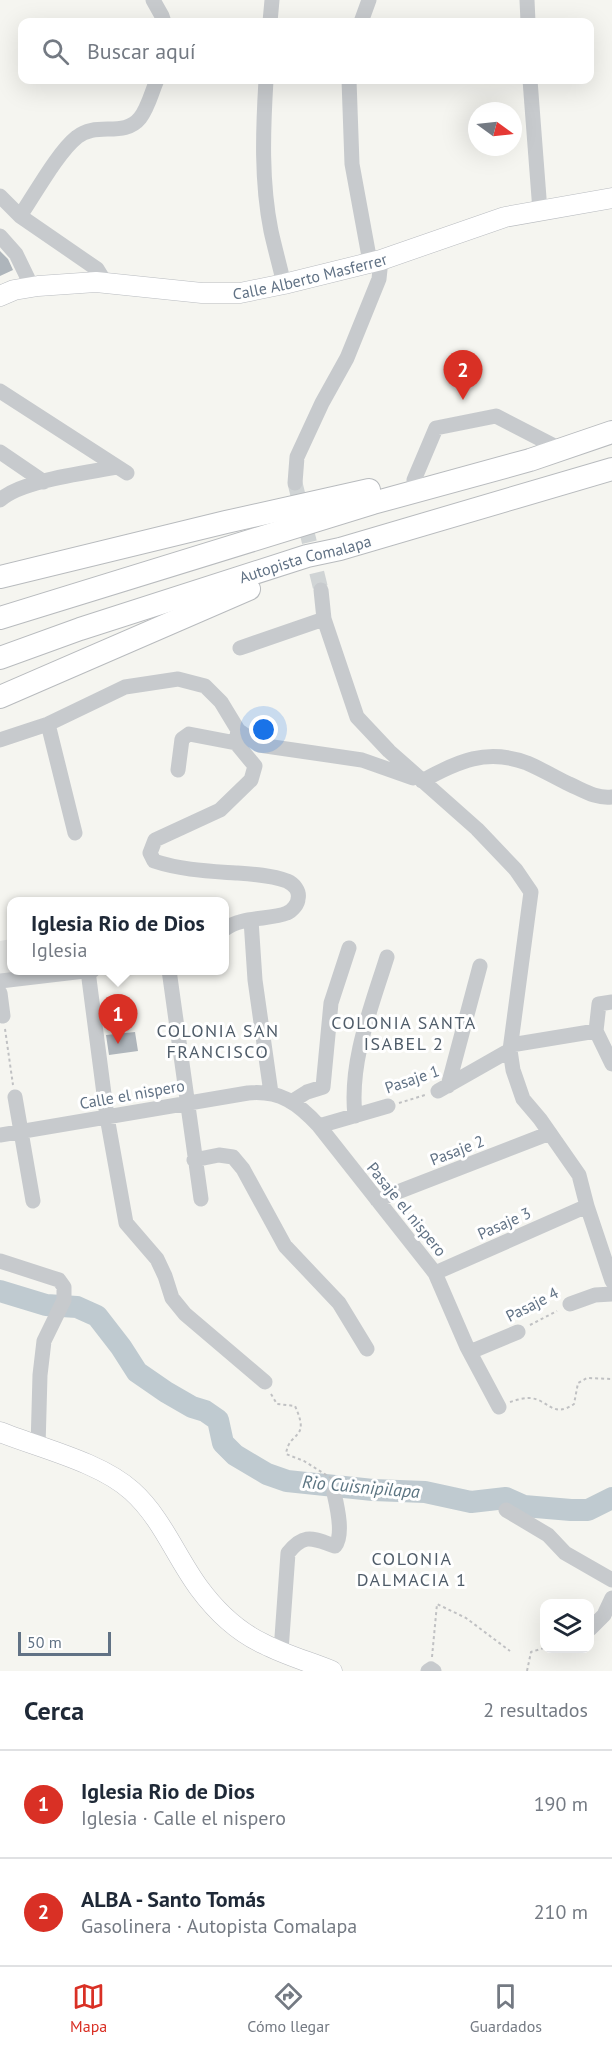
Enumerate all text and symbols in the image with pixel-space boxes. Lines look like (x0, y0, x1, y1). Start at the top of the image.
search box (18, 18, 594, 84)
icon: search (39, 35, 72, 68)
text: Buscar aquí (87, 37, 196, 65)
north arrow (468, 102, 522, 156)
street label: Calle Alberto Masferrer (233, 248, 390, 303)
pin: 2 (444, 350, 482, 400)
street label: Autopista Comalapa (237, 530, 373, 587)
your location (249, 715, 278, 744)
popup (7, 897, 229, 975)
text: Iglesia Rio de Dios (31, 909, 205, 937)
text: Iglesia (31, 937, 87, 963)
pin: 1 (98, 994, 138, 1044)
district label: COLONIA SANTA ISABEL 2 (331, 1011, 477, 1055)
district label: COLONIA SAN FRANCISCO (156, 1019, 280, 1063)
street label: Pasaje 1 (382, 1060, 442, 1098)
street label: Calle el nispero (78, 1075, 186, 1113)
street label: Pasaje 2 (427, 1131, 487, 1169)
street label: Pasaje el nispero (363, 1158, 451, 1260)
street label: Pasaje 3 (474, 1202, 534, 1244)
street label: Pasaje 4 (502, 1282, 562, 1326)
water label: Rio Cuisnipilapa (301, 1470, 421, 1503)
district label: COLONIA DALMACIA 1 (357, 1547, 467, 1591)
map controls (540, 1599, 594, 1653)
button: layers (540, 1599, 594, 1653)
scale bar (18, 1629, 111, 1656)
text: 50 m (27, 1632, 62, 1652)
text: Cerca (24, 1694, 84, 1727)
text: 2 resultados (483, 1697, 588, 1723)
text: Iglesia Rio de Dios (81, 1777, 255, 1805)
text: 1 (38, 1791, 49, 1817)
text: 190 m (534, 1791, 588, 1817)
text: Iglesia · Calle el nispero (81, 1805, 286, 1831)
text: ALBA - Santo Tomás (81, 1885, 265, 1913)
text: 2 (38, 1899, 49, 1925)
text: 210 m (534, 1899, 588, 1925)
text: Gasolinera · Autopista Comalapa (81, 1913, 357, 1939)
tab: Mapa (70, 1980, 107, 2036)
tab: Cómo llegar (247, 1980, 330, 2036)
tab: Guardados (470, 1980, 542, 2036)

